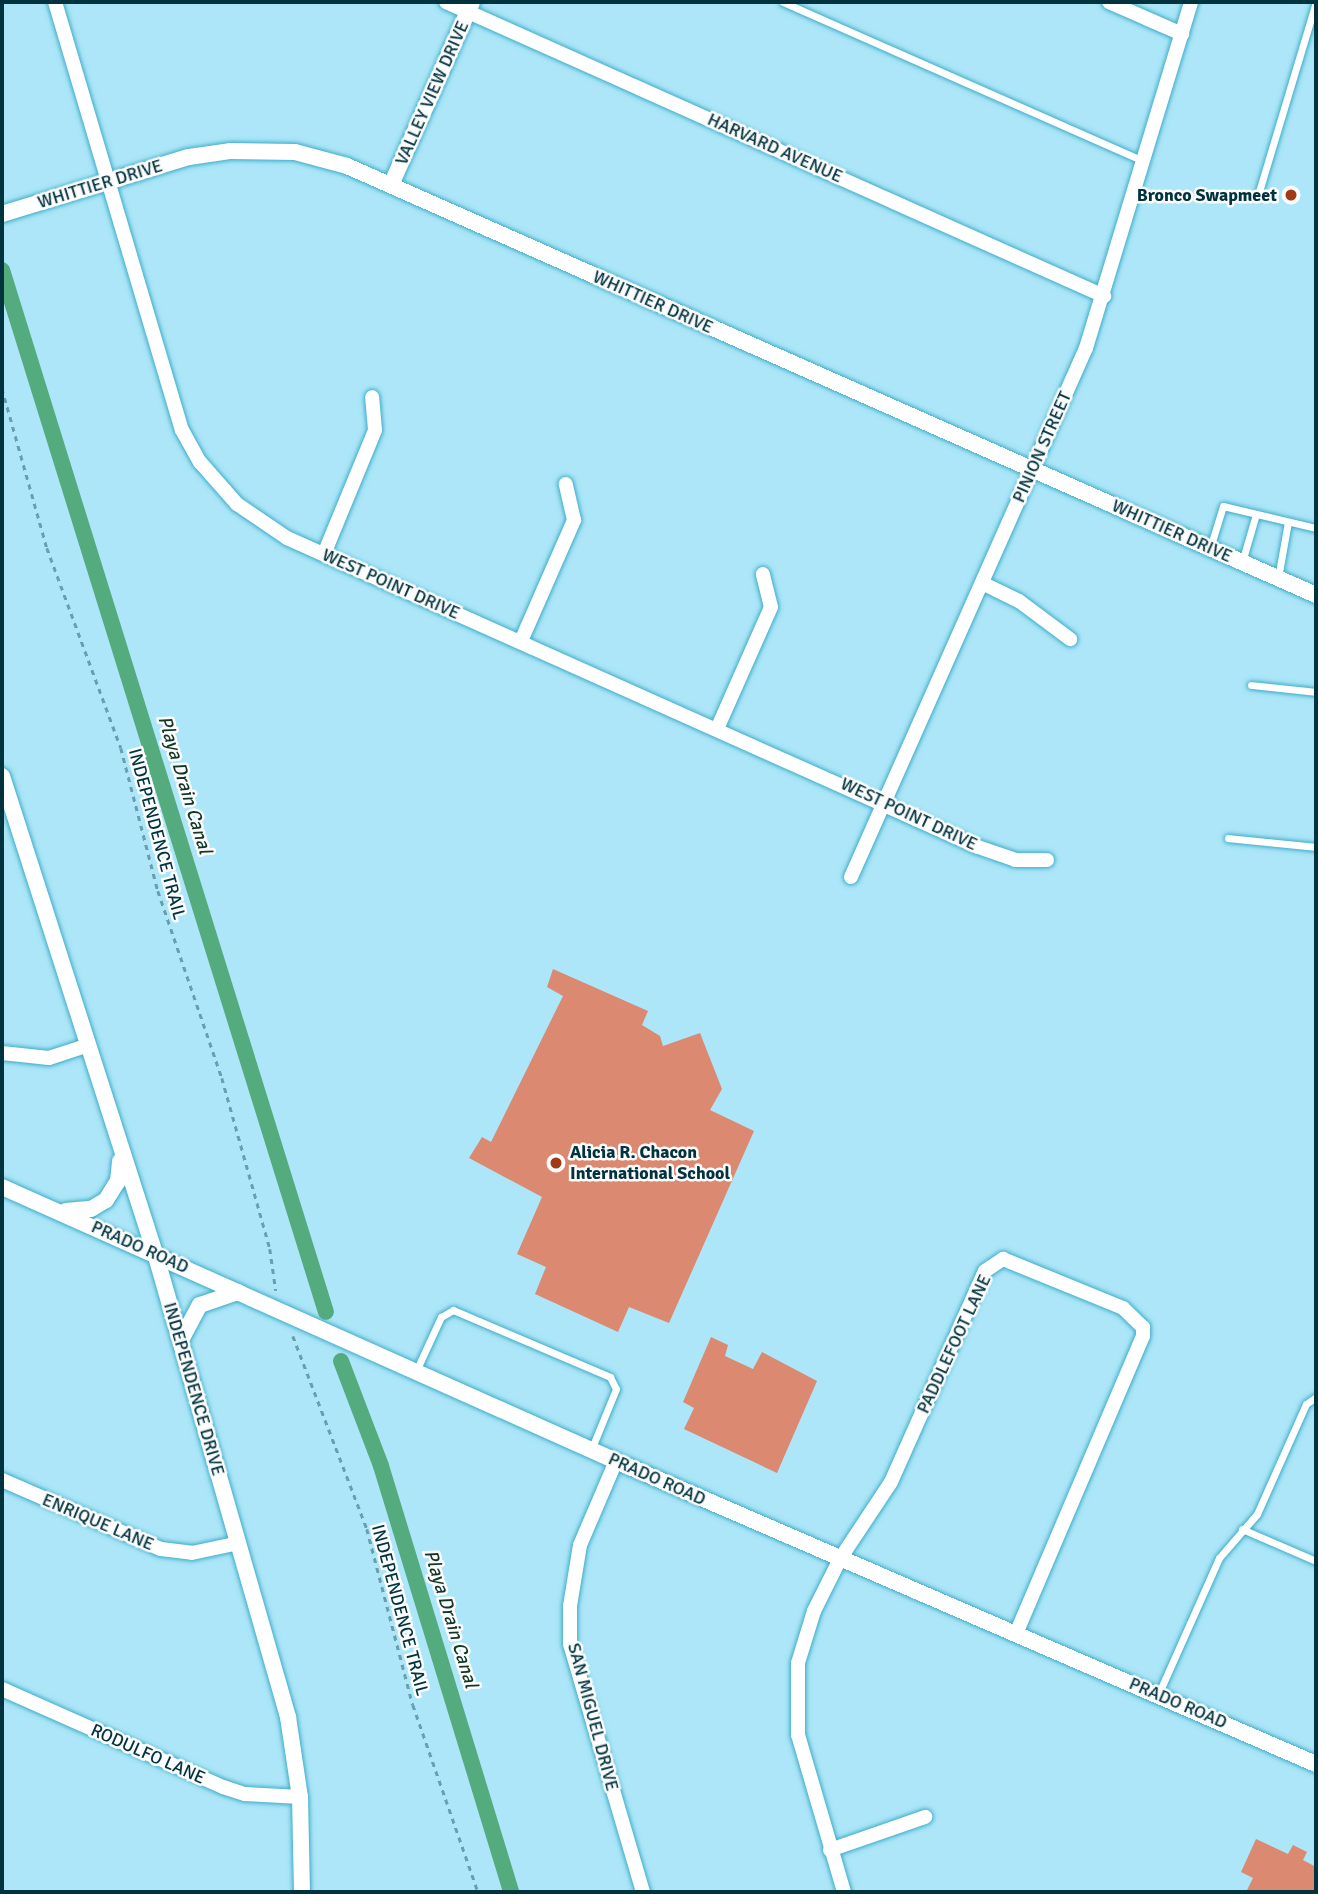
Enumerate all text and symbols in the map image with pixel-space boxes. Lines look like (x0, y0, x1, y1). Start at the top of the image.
street label: VALLEY VIEW DRIVE (391, 18, 473, 168)
street label: HARVARD AVENUE (704, 109, 846, 187)
street label: WHITTIER DRIVE (35, 155, 165, 213)
place label: Bronco Swapmeet (1137, 184, 1277, 206)
marker: Bronco Swapmeet (1283, 187, 1299, 203)
street label: WHITTIER DRIVE (589, 266, 717, 338)
street label: PINION STREET (1008, 388, 1076, 506)
street label: WHITTIER DRIVE (1108, 495, 1236, 567)
street label: WEST POINT DRIVE (319, 544, 463, 624)
water label: Playa Drain Canal (152, 713, 216, 857)
street label: INDEPENDENCE TRAIL (124, 746, 190, 922)
street label: WEST POINT DRIVE (837, 773, 981, 855)
place label: Alicia R. Chacon International School (570, 1142, 730, 1184)
marker: Alicia R. Chacon International School (548, 1155, 564, 1171)
street label: PRADO ROAD (88, 1216, 192, 1278)
street label: PADDLEFOOT LANE (912, 1271, 996, 1417)
street label: INDEPENDENCE DRIVE (159, 1300, 229, 1478)
street label: PRADO ROAD (605, 1448, 709, 1510)
street label: ENRIQUE LANE (39, 1489, 157, 1555)
street label: INDEPENDENCE TRAIL (367, 1522, 433, 1698)
water label: Playa Drain Canal (418, 1547, 482, 1691)
street label: SAN MIGUEL DRIVE (563, 1641, 623, 1793)
street label: PRADO ROAD (1126, 1673, 1230, 1733)
street label: RODULFO LANE (87, 1719, 209, 1789)

